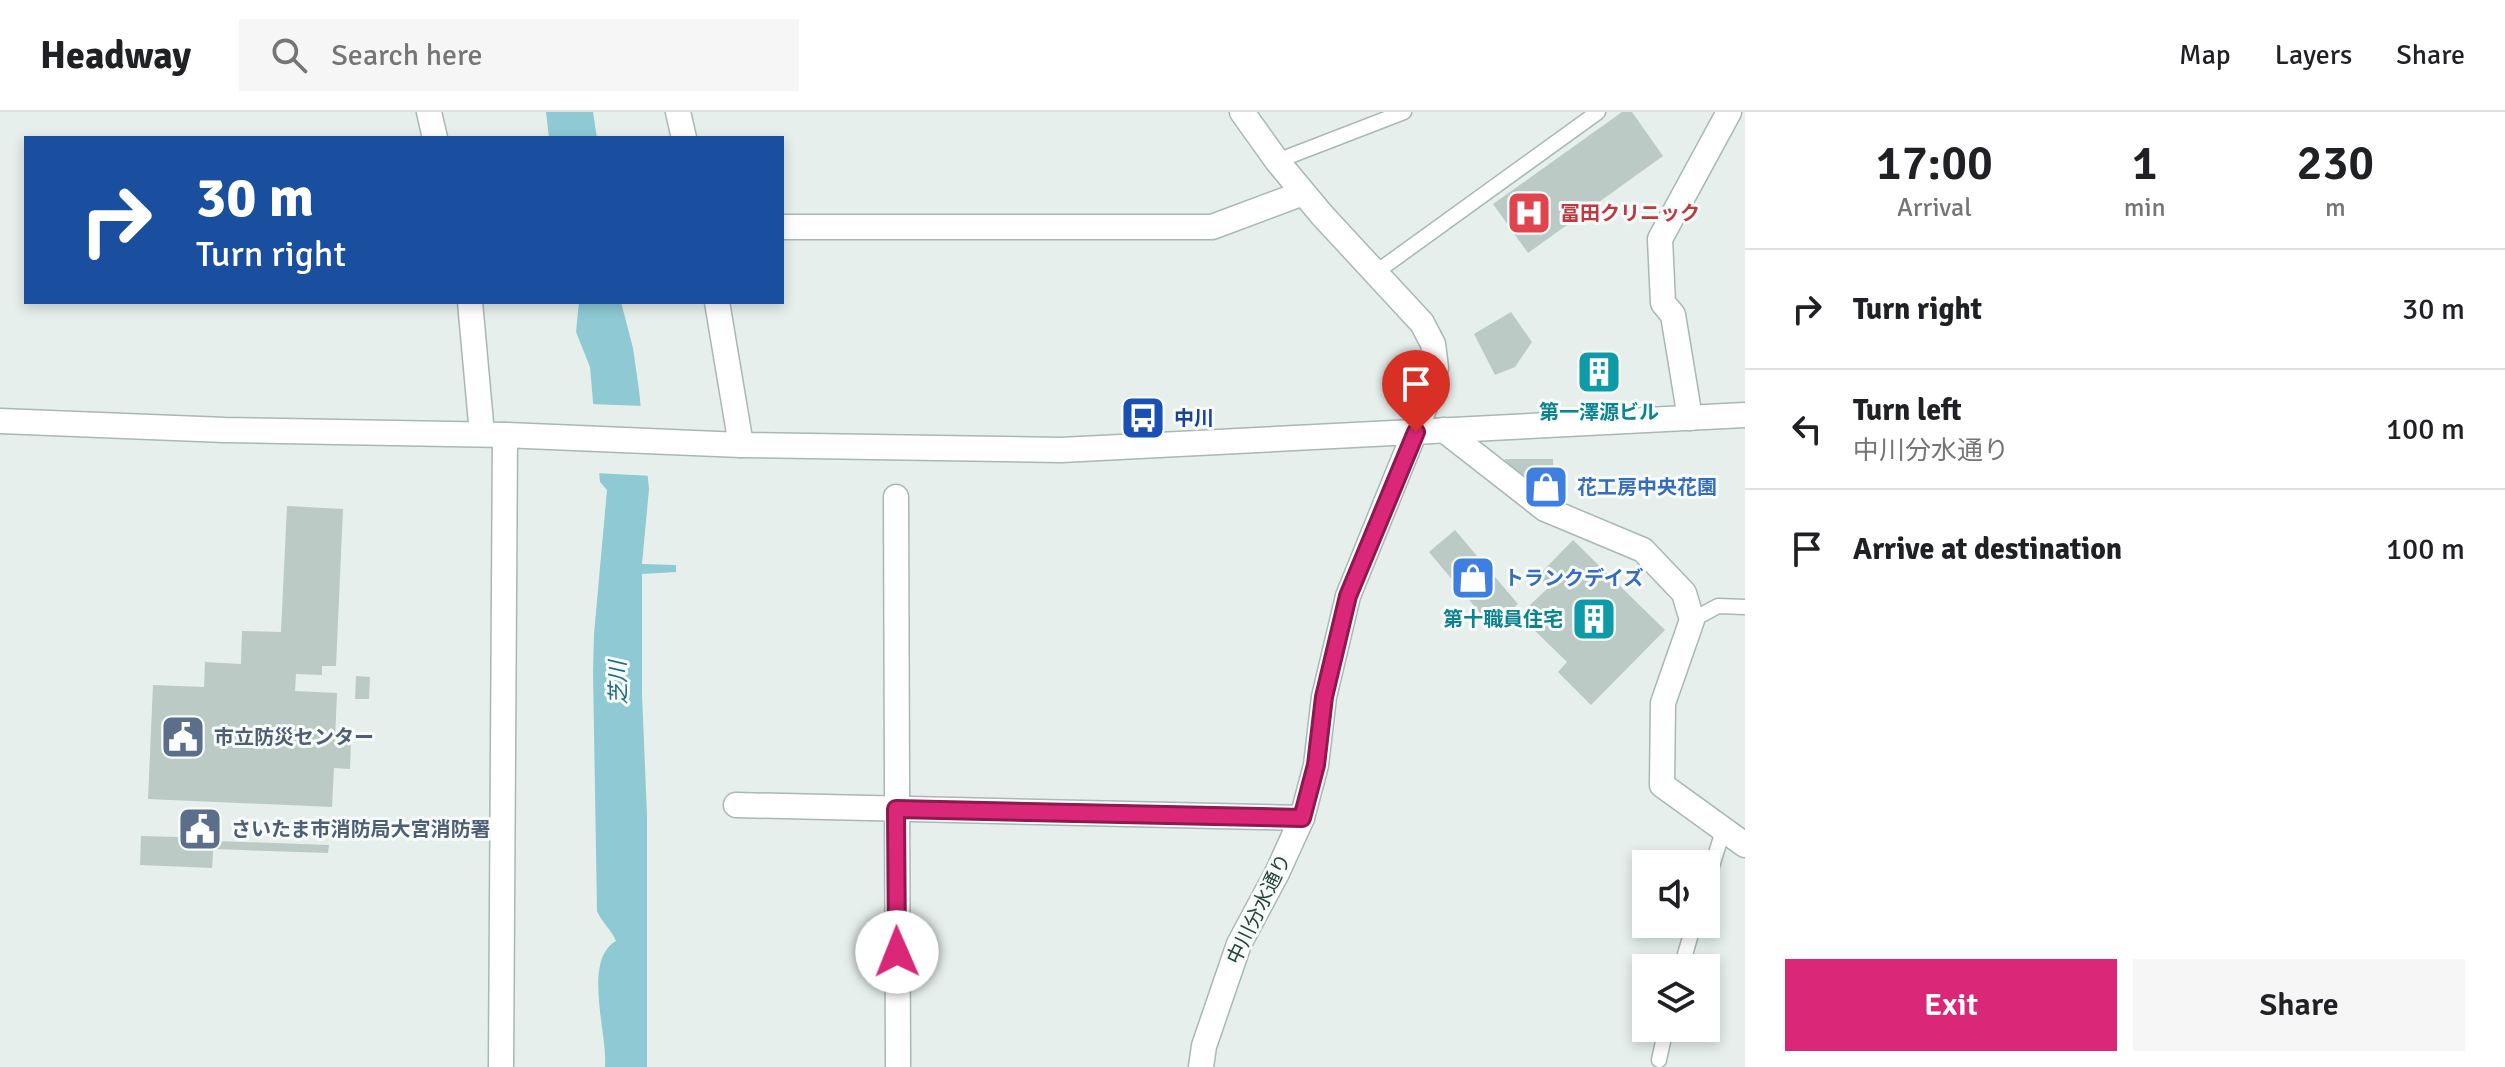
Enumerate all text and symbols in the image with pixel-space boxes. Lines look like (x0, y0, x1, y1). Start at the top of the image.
search box (239, 19, 799, 91)
text: Headway (40, 32, 191, 79)
icon: search (267, 33, 311, 77)
text: Search here (331, 37, 482, 74)
text: Map (2179, 38, 2231, 72)
text: Layers (2275, 38, 2352, 72)
text: Share (2396, 38, 2465, 72)
text: 17:00 (1876, 134, 1993, 193)
text: 1 (2132, 134, 2158, 193)
text: 230 (2296, 134, 2374, 193)
text: 30 m (196, 163, 314, 232)
icon: right (64, 168, 168, 272)
hospital icon: 冨田クリニック (1505, 189, 1553, 237)
text: Arrival (1897, 192, 1972, 224)
text: min (2124, 192, 2166, 224)
text: m (2325, 192, 2346, 224)
place label: 冨田クリニック (1560, 201, 1700, 226)
text: Turn right (196, 232, 346, 277)
icon: right (1785, 287, 1829, 331)
text: Turn right (1853, 291, 1982, 328)
text: 30 m (2402, 291, 2465, 328)
building icon: 第一澤源ビル (1575, 348, 1623, 396)
pin (1382, 350, 1450, 432)
icon: arrive (1394, 362, 1438, 406)
text: Turn left (1853, 392, 1962, 429)
bus stop icon: 中川 (1119, 394, 1167, 442)
place label: 第一澤源ビル (1539, 400, 1659, 425)
place label: 中川 (1174, 406, 1214, 431)
icon: left (1785, 407, 1829, 451)
text: 100 m (2386, 411, 2465, 448)
text: 中川分水通り (1853, 435, 2009, 467)
shop icon: 花工房中央花園 (1522, 463, 1570, 511)
place label: 花工房中央花園 (1577, 475, 1717, 500)
icon: arrive (1785, 527, 1829, 571)
text: Arrive at destination (1853, 531, 2122, 568)
text: 100 m (2386, 531, 2465, 568)
shop icon: トランクデイズ (1449, 554, 1497, 602)
place label: トランクデイズ (1504, 566, 1643, 591)
building icon: 第十職員住宅 (1570, 595, 1618, 643)
place label: 第十職員住宅 (1443, 607, 1563, 632)
water label: 芝川 (604, 659, 632, 705)
public building icon: 市立防災センター (159, 713, 207, 761)
place label: 市立防災センター (214, 725, 374, 750)
public building icon: さいたま市消防局大宮消防署 (176, 805, 224, 853)
place label: さいたま市消防局大宮消防署 (231, 817, 490, 842)
street label: 中川分水通り (1221, 850, 1297, 968)
map controls (1632, 850, 1720, 1042)
button: sound (1632, 850, 1720, 938)
position arrow (855, 910, 939, 994)
button: layers (1632, 954, 1720, 1042)
button: Exit (1785, 959, 2117, 1051)
button: Share (2133, 959, 2465, 1051)

